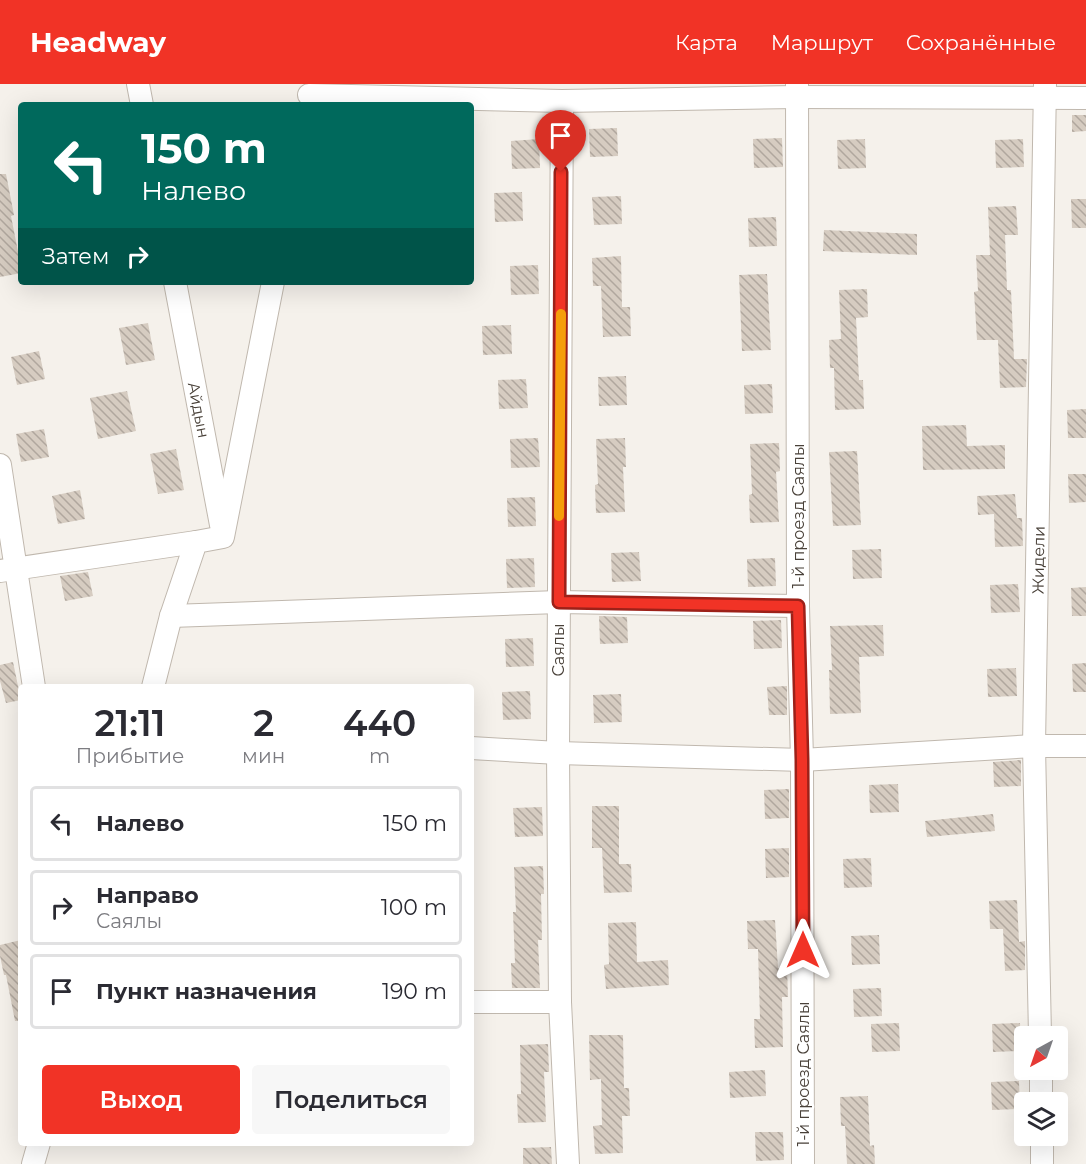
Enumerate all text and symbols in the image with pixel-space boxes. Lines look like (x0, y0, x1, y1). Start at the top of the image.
text: Headway (30, 25, 166, 59)
text: Карта (675, 30, 738, 55)
text: Маршрут (771, 30, 873, 55)
text: Сохранённые (906, 30, 1056, 55)
pin (535, 110, 586, 172)
icon: arrive (544, 119, 577, 152)
text: 150 m (141, 122, 267, 174)
icon: left (42, 126, 120, 204)
text: Налево (141, 174, 246, 207)
icon: right (121, 240, 154, 273)
text: Затем (42, 243, 109, 270)
street label: Айдын (184, 380, 213, 440)
street label: 1-й проезд Саялы (789, 443, 808, 589)
street label: Жидели (1028, 526, 1049, 594)
street label: Саялы (549, 623, 568, 677)
text: 21:11 (95, 701, 166, 745)
text: 2 (253, 701, 274, 745)
text: 440 (343, 701, 416, 745)
text: Прибытие (76, 744, 184, 768)
text: мин (242, 744, 285, 768)
text: m (369, 744, 390, 768)
icon: left (45, 807, 78, 840)
text: Налево (96, 810, 184, 837)
text: 150 m (383, 810, 447, 837)
text: Направо (96, 882, 199, 909)
icon: right (45, 891, 78, 924)
text: 100 m (381, 894, 447, 921)
text: Саялы (96, 909, 162, 933)
position arrow (771, 918, 835, 982)
icon: arrive (45, 975, 78, 1008)
text: Пункт назначения (96, 978, 317, 1005)
text: 190 m (382, 978, 447, 1005)
street label: 1-й проезд Саялы (794, 1001, 813, 1147)
north arrow (1014, 1026, 1068, 1080)
map controls (1014, 1026, 1068, 1146)
button: Выход (42, 1065, 240, 1134)
button: Поделиться (252, 1065, 450, 1134)
button: layers (1014, 1092, 1068, 1146)

